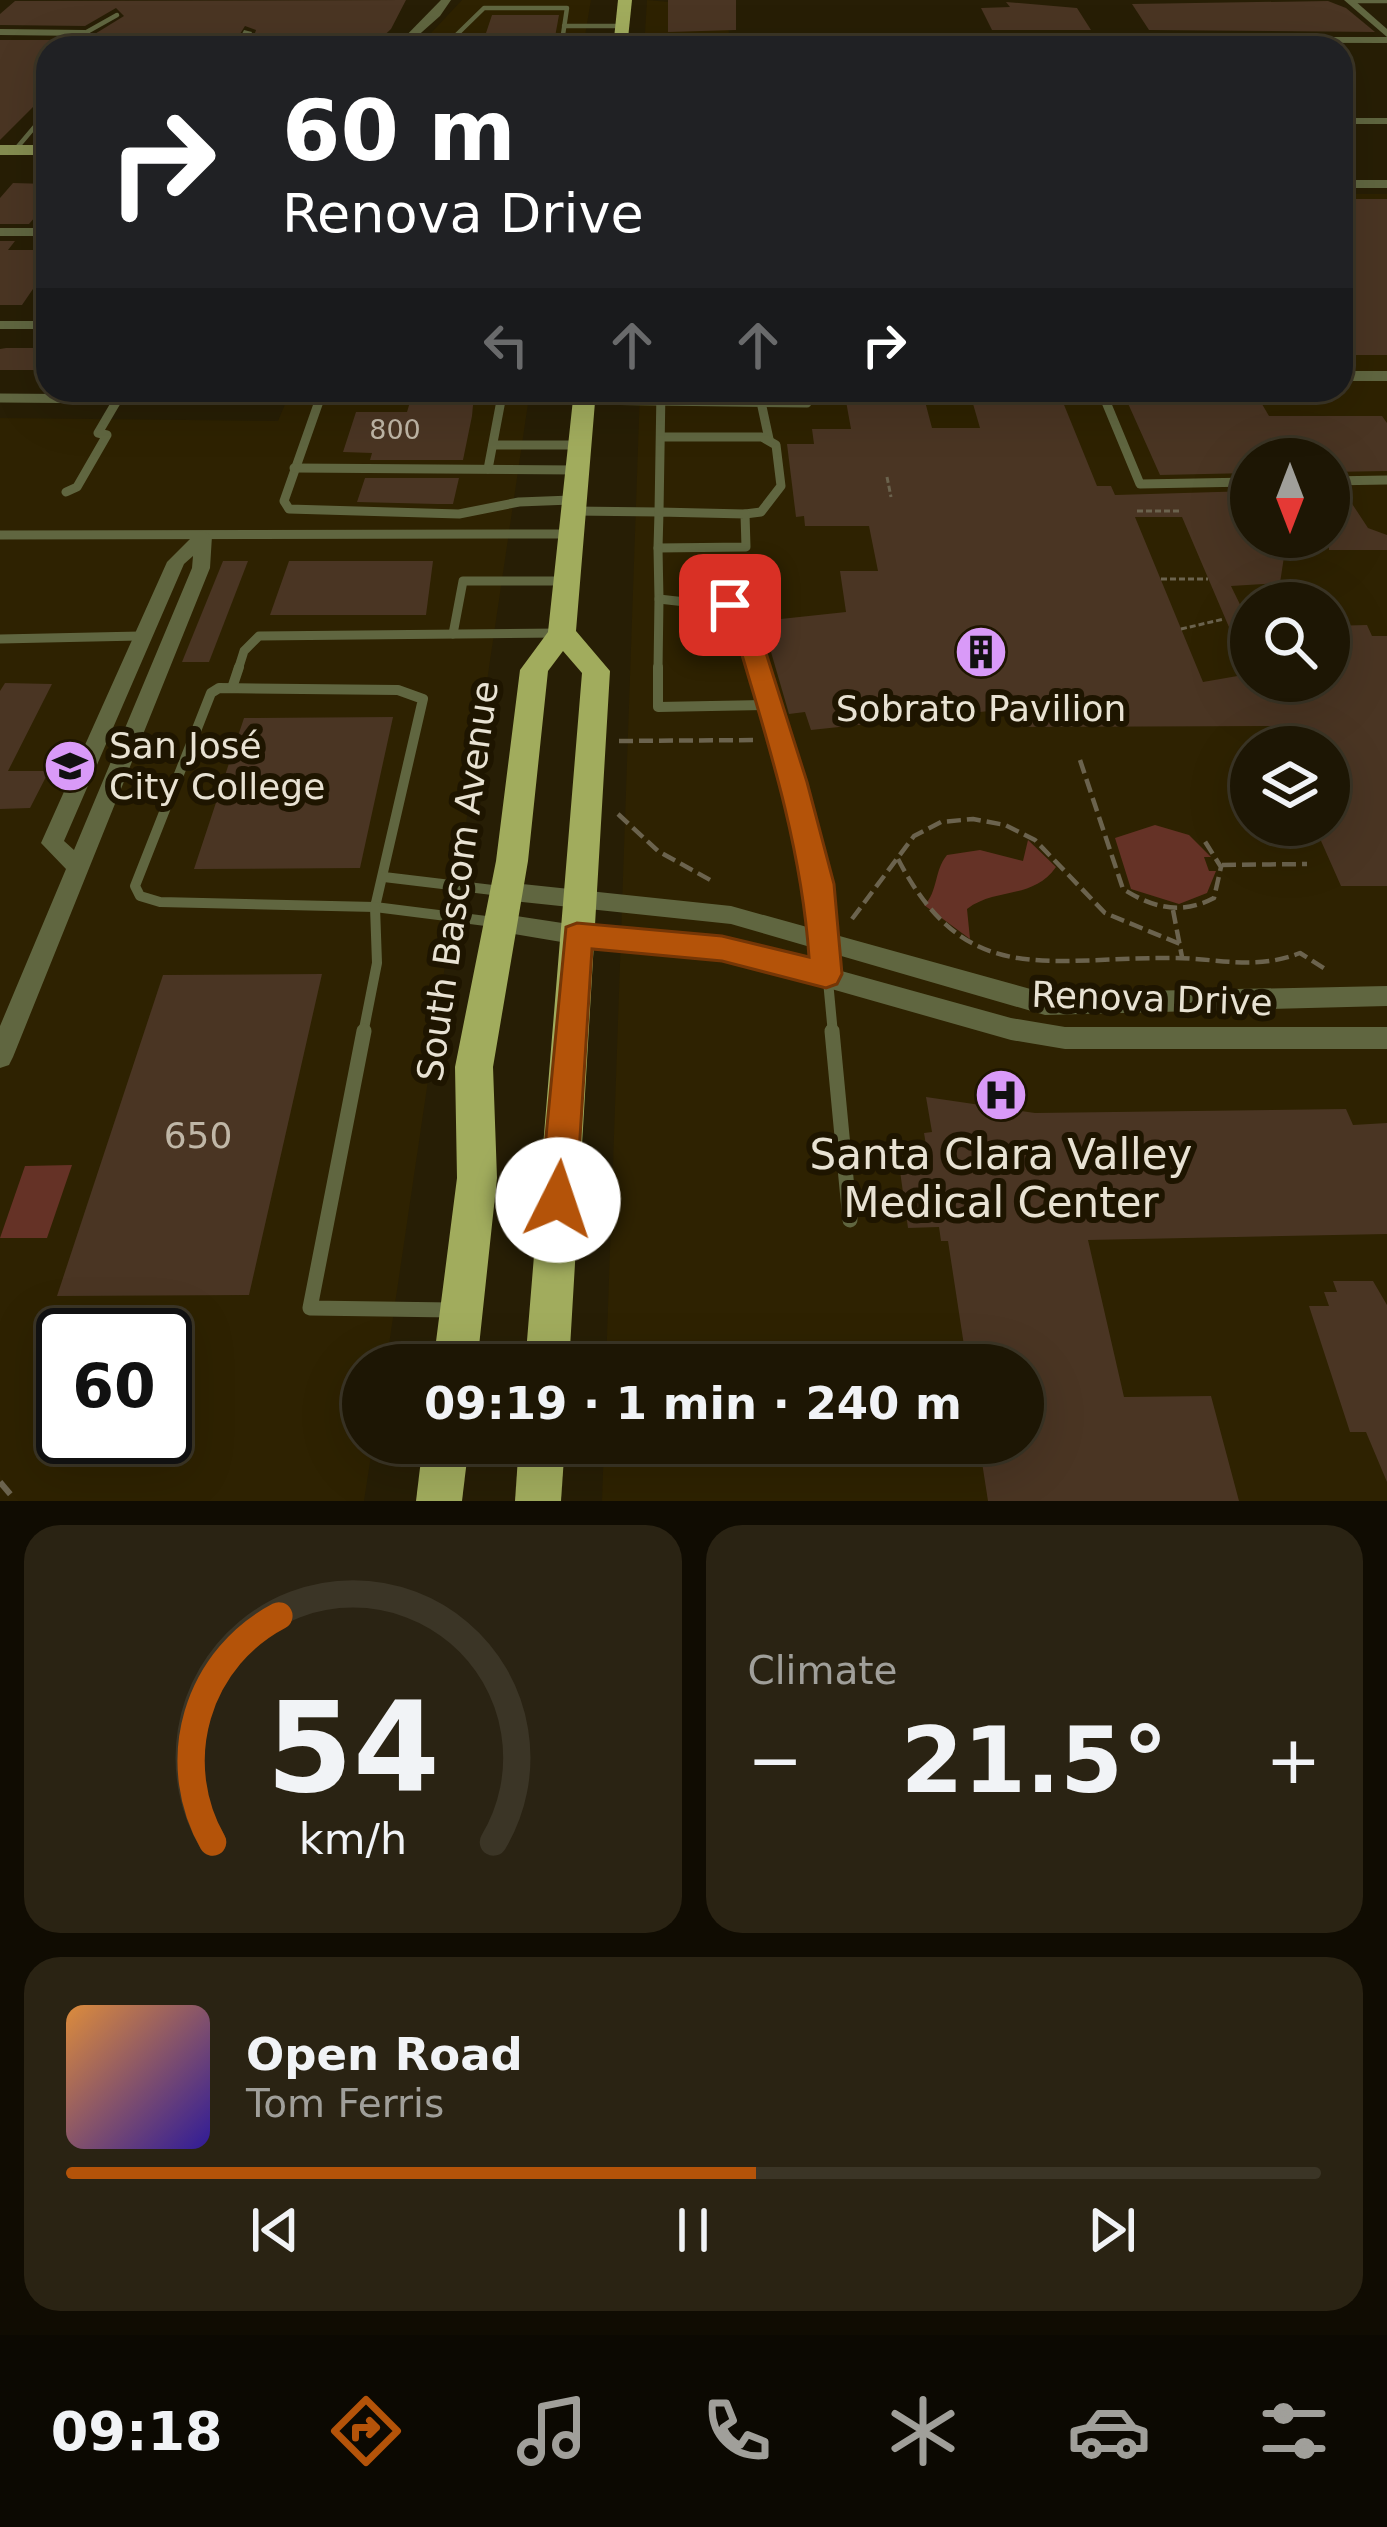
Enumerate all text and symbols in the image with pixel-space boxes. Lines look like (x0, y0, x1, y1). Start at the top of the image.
text: 60 m (282, 82, 516, 180)
icon: right (84, 84, 240, 240)
text: Renova Drive (282, 182, 644, 245)
icon: left (473, 312, 539, 378)
icon: ahead (599, 312, 665, 378)
icon: ahead (725, 312, 791, 378)
icon: right (851, 312, 917, 378)
house number: 800 (369, 414, 421, 445)
north arrow (1230, 438, 1350, 558)
map controls (1230, 438, 1350, 846)
pin (679, 554, 781, 656)
icon: arrive (697, 572, 763, 638)
button: search (1230, 582, 1350, 702)
building icon: Sobrato Pavilion (953, 624, 1009, 680)
street label: South Bascom Avenue (409, 678, 506, 1084)
place label: Sobrato Pavilion (836, 688, 1126, 729)
place label: San José City College (109, 725, 325, 807)
button: layers (1230, 726, 1350, 846)
school or university icon: San José City College (42, 738, 98, 794)
street label: Renova Drive (1031, 974, 1273, 1023)
hospital icon: Santa Clara Valley Medical Center (973, 1067, 1029, 1123)
house number: 650 (164, 1115, 232, 1156)
place label: Santa Clara Valley Medical Center (810, 1130, 1192, 1227)
position arrow (495, 1137, 621, 1263)
speed limit sign: 60 (36, 1308, 192, 1464)
text: 09:19 · 1 min · 240 m (424, 1377, 962, 1430)
text: Climate (748, 1648, 898, 1693)
text: 54 (266, 1675, 440, 1820)
text: 21.5° (901, 1708, 1168, 1813)
text: − (748, 1722, 803, 1799)
text: + (1266, 1722, 1321, 1799)
text: km/h (299, 1814, 407, 1864)
text: Open Road (246, 2028, 523, 2081)
text: Tom Ferris (246, 2081, 444, 2126)
icon: previous (242, 2197, 308, 2263)
icon: pause (660, 2197, 726, 2263)
icon: next (1079, 2197, 1145, 2263)
icon: directions (324, 2389, 408, 2473)
icon: music (510, 2389, 594, 2473)
icon: phone (695, 2389, 779, 2473)
icon: climate (881, 2389, 965, 2473)
icon: car (1067, 2389, 1151, 2473)
icon: filters (1252, 2389, 1336, 2473)
text: 09:18 (51, 2400, 223, 2463)

